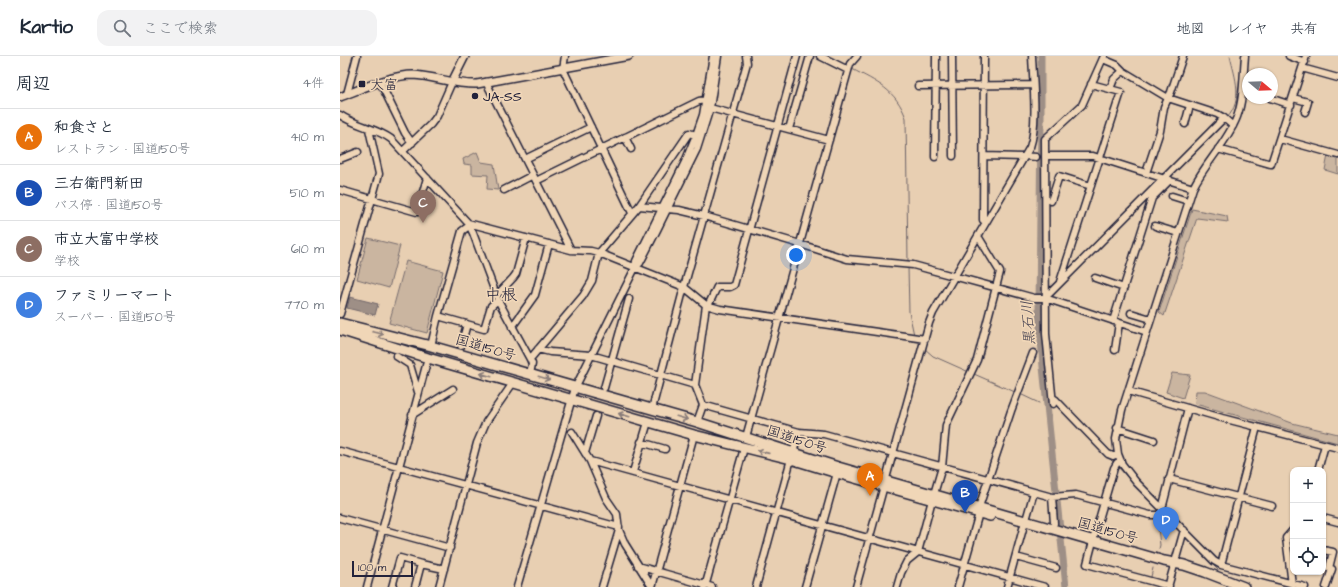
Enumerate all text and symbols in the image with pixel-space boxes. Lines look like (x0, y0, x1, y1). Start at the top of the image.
search box (97, 10, 377, 46)
text: Kartio (20, 14, 73, 41)
icon: search (111, 17, 133, 39)
text: ここで検索 (143, 18, 218, 39)
text: 地図 (1177, 19, 1205, 39)
text: レイヤ (1227, 19, 1268, 39)
text: 共有 (1290, 19, 1318, 39)
north arrow (1242, 68, 1278, 104)
text: 周辺 (16, 72, 50, 96)
text: 4件 (302, 74, 324, 92)
place label: 大富 (370, 75, 398, 95)
marker: 大富 (357, 79, 367, 89)
place label: JA-SS (483, 87, 522, 107)
marker: JA-SS (470, 91, 480, 101)
text: 和食さと (54, 117, 114, 138)
text: A (25, 128, 33, 146)
text: 410 m (290, 128, 324, 146)
text: レストラン · 国道150号 (54, 140, 190, 158)
text: 三右衛門新田 (54, 173, 144, 194)
text: B (24, 184, 34, 202)
text: 510 m (290, 184, 324, 202)
pin: C (410, 190, 436, 223)
text: バス停 · 国道150号 (54, 196, 163, 214)
text: 市立大富中学校 (54, 229, 159, 250)
text: C (24, 240, 34, 258)
text: 610 m (291, 240, 324, 258)
your location (786, 245, 806, 265)
text: 学校 (54, 252, 80, 270)
district label: 中根 (485, 284, 517, 306)
text: ファミリーマート (54, 285, 175, 306)
text: D (25, 296, 33, 314)
text: 770 m (284, 296, 324, 314)
water label: 黒石川 (1016, 300, 1041, 346)
text: スーパー · 国道150号 (54, 308, 176, 326)
one-way arrow (371, 330, 384, 337)
street label: 国道150号 (453, 330, 519, 366)
one-way arrow (479, 371, 492, 378)
one-way arrow (537, 375, 550, 382)
one-way arrow (618, 411, 631, 418)
one-way arrow (676, 415, 689, 422)
street label: 国道150号 (764, 421, 830, 459)
one-way arrow (757, 448, 770, 456)
pin: A (857, 463, 883, 496)
map controls (1290, 467, 1326, 575)
button: + (1290, 467, 1326, 503)
pin: B (952, 480, 978, 513)
button: − (1290, 503, 1326, 539)
pin: D (1153, 507, 1179, 540)
street label: 国道150号 (1075, 513, 1141, 549)
button: locate (1290, 539, 1326, 575)
scale bar (352, 559, 413, 578)
text: 100 m (358, 560, 386, 575)

